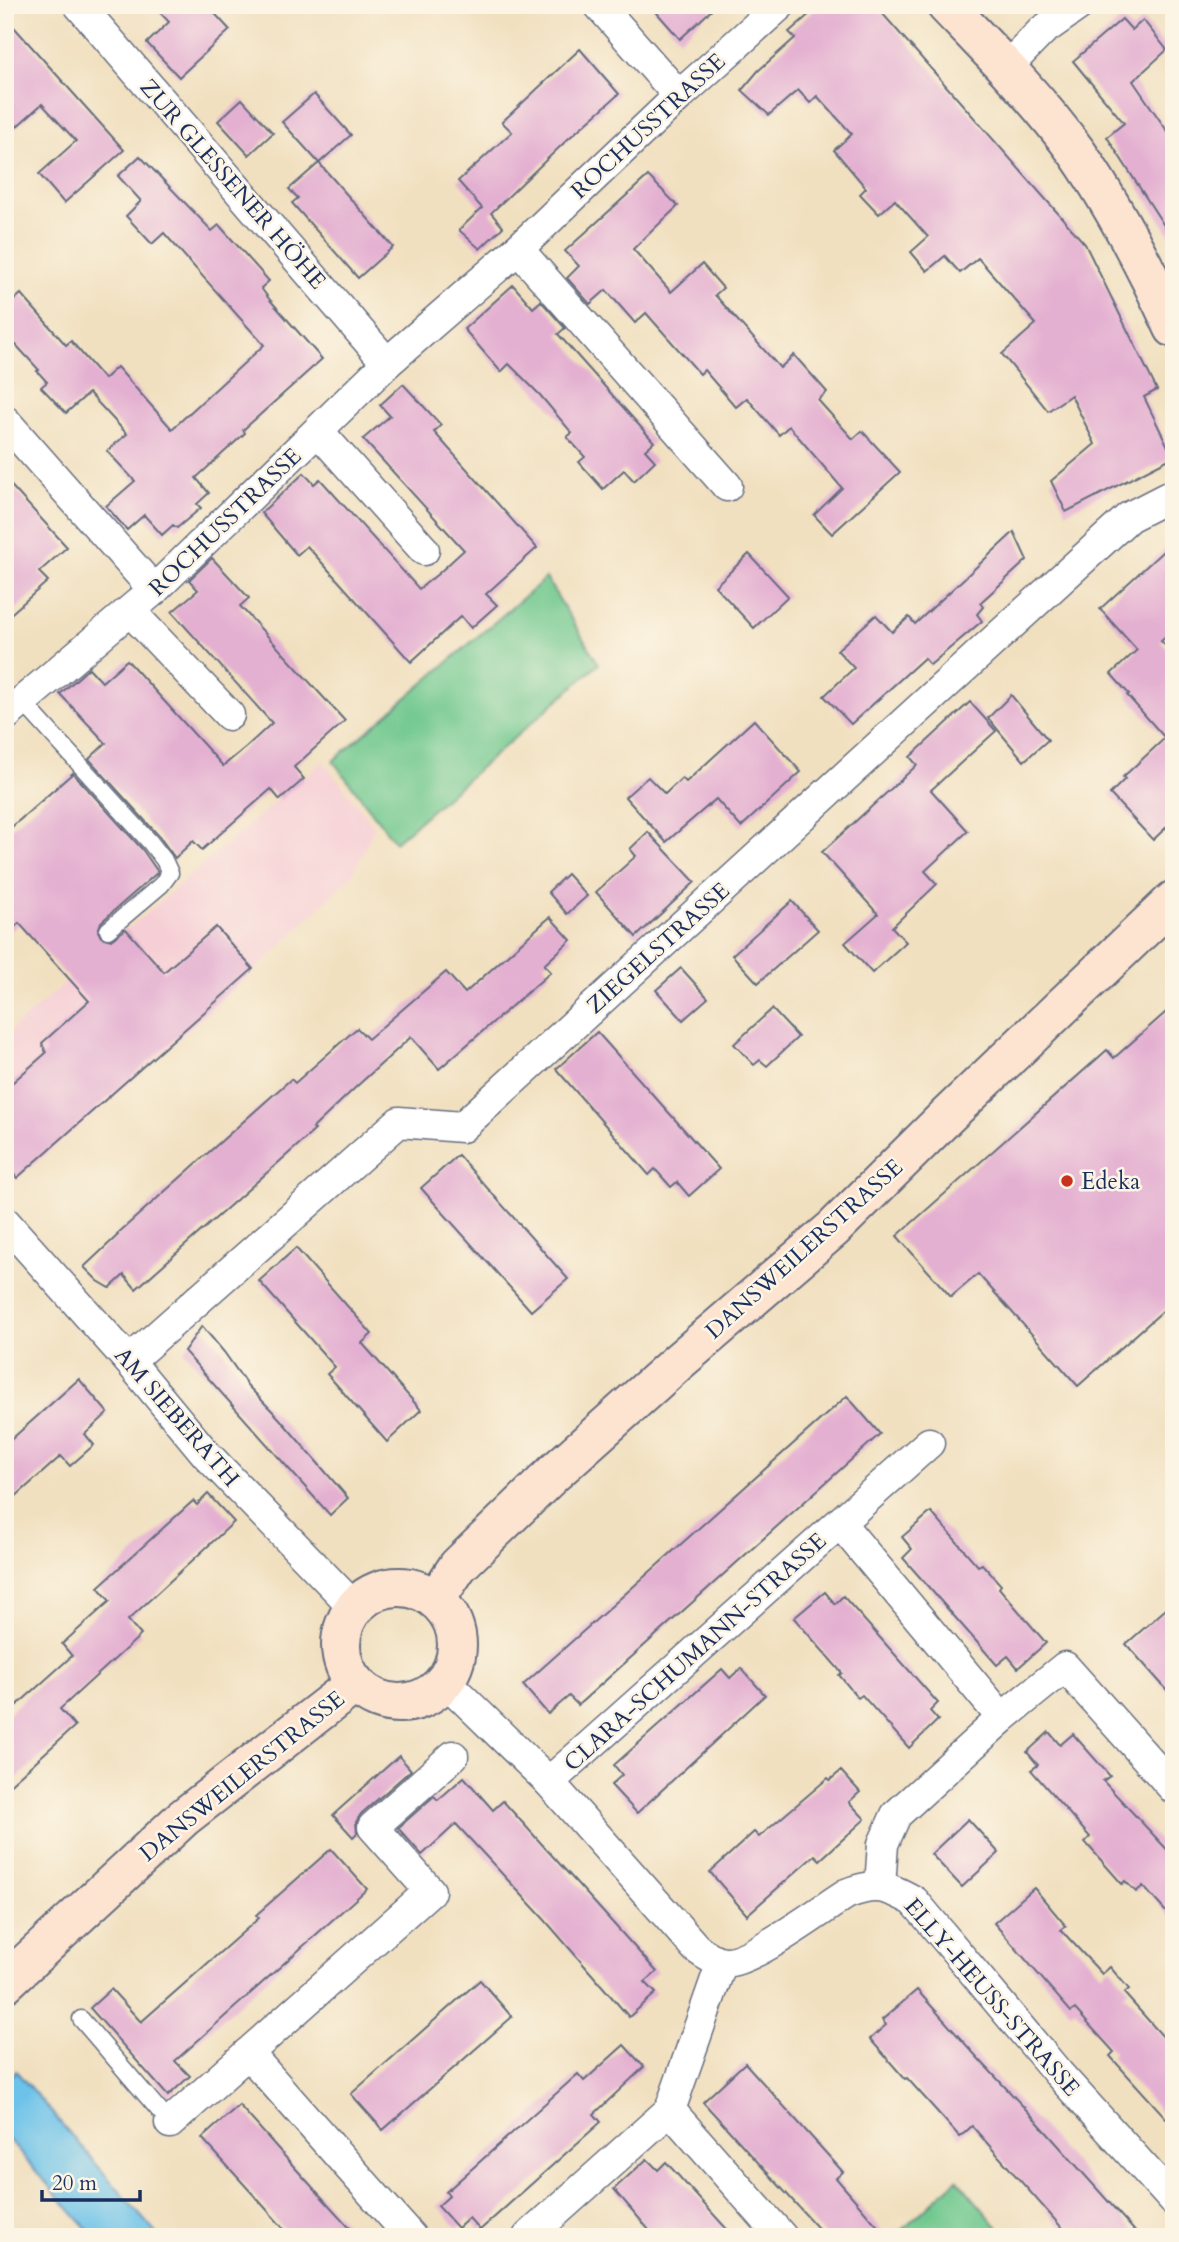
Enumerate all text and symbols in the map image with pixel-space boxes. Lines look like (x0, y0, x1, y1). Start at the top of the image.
street label: ROCHUSSTRASSE (564, 46, 732, 206)
street label: ZUR GLESSENER HÖHE (133, 72, 333, 296)
street label: ROCHUSSTRASSE (142, 441, 308, 603)
street label: ZIEGELSTRASSE (580, 875, 736, 1021)
street label: DANSWEILERSTRASSE (699, 1152, 909, 1346)
place label: Edeka (1081, 1166, 1140, 1197)
marker: Edeka (1059, 1173, 1075, 1189)
street label: AM SIEBERATH (108, 1340, 246, 1494)
street label: CLARA-SCHUMANN-STRASSE (557, 1526, 833, 1778)
street label: DANSWEILERSTRASSE (133, 1684, 351, 1868)
street label: ELLY-HEUSS-STRASSE (897, 1891, 1087, 2103)
scale bar (42, 2158, 140, 2202)
text: 20 m (52, 2169, 97, 2198)

